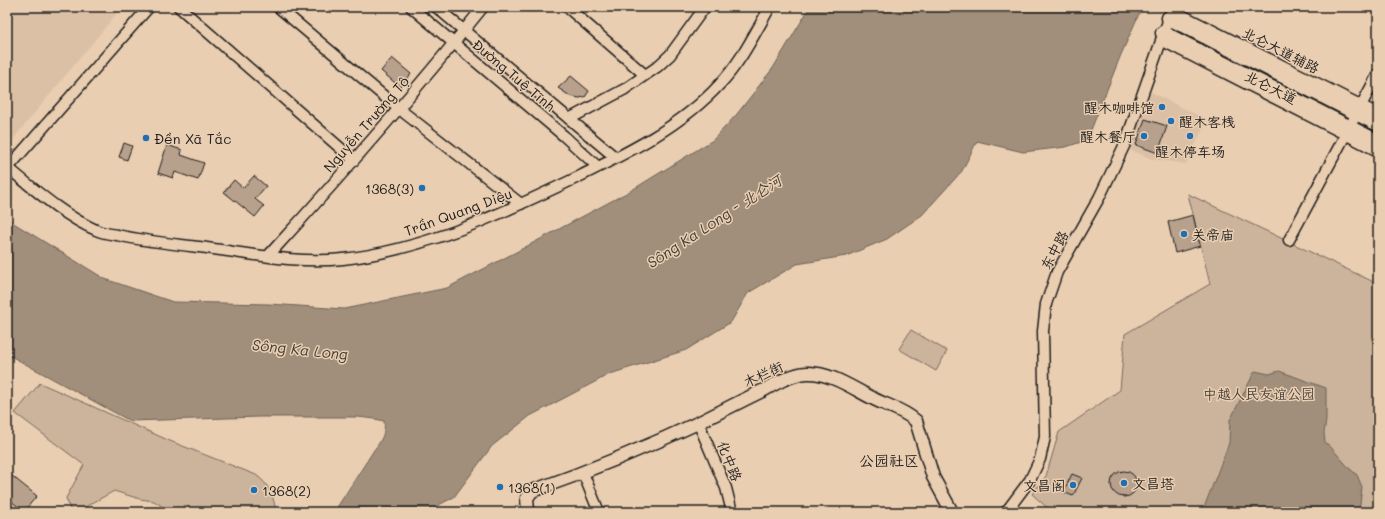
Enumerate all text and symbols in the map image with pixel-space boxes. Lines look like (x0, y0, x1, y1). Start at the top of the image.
street label: 北仑大道辅路 (1239, 22, 1323, 78)
street label: Đường Tuệ Tĩnh (468, 35, 560, 115)
street label: 北仑大道 (1242, 66, 1300, 108)
street label: Nguyễn Trường Tộ (319, 72, 413, 176)
place label: 醒木咖啡馆 (1084, 98, 1154, 117)
marker: 醒木咖啡馆 (1157, 102, 1167, 112)
place label: 醒木客栈 (1179, 112, 1235, 131)
marker: 醒木客栈 (1166, 116, 1176, 126)
place label: 醒木餐厅 (1080, 127, 1136, 146)
place label: Đền Xã Tắc (154, 129, 232, 148)
marker: 醒木餐厅 (1139, 131, 1149, 141)
marker: 醒木停车场 (1185, 131, 1195, 141)
marker: Đền Xã Tắc (141, 133, 151, 143)
place label: 醒木停车场 (1155, 142, 1225, 161)
water label: Sông Ka Long - 北仑河 (643, 168, 788, 272)
place label: 1368(3) (365, 179, 414, 198)
marker: 1368(3) (417, 183, 427, 193)
street label: Trần Quang Diệu (401, 184, 515, 240)
place label: 关帝庙 (1192, 225, 1234, 244)
street label: 东中路 (1036, 227, 1072, 273)
marker: 关帝庙 (1179, 229, 1189, 239)
water label: Sông Ka Long (251, 334, 349, 364)
street label: 木栏街 (740, 357, 786, 391)
park label: 中越人民友谊公园 (1203, 384, 1315, 403)
street label: 化中路 (713, 438, 747, 484)
district label: 公园社区 (859, 450, 919, 470)
place label: 文昌塔 (1132, 474, 1174, 493)
place label: 文昌阁 (1023, 476, 1065, 495)
place label: 1368(1) (508, 478, 555, 497)
marker: 文昌塔 (1119, 478, 1129, 488)
marker: 文昌阁 (1068, 480, 1078, 490)
place label: 1368(2) (262, 481, 311, 500)
marker: 1368(1) (495, 482, 505, 492)
marker: 1368(2) (249, 485, 259, 495)

